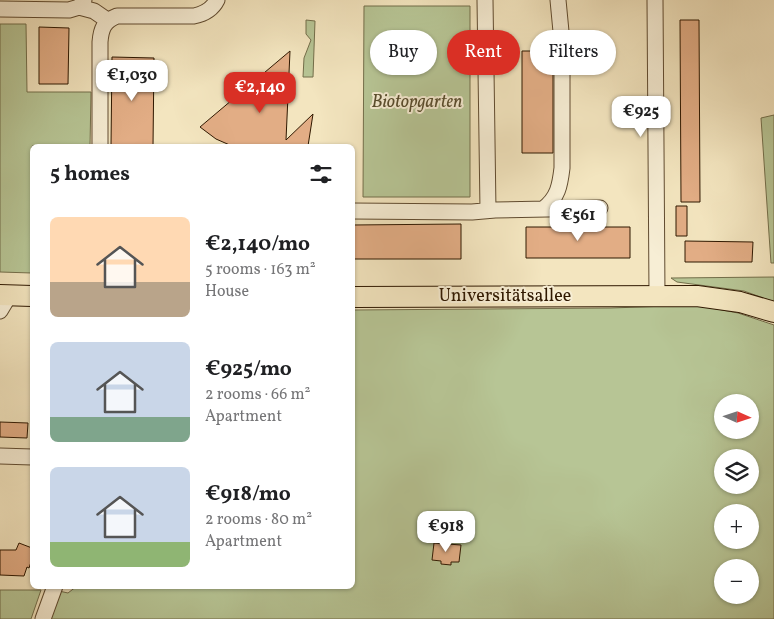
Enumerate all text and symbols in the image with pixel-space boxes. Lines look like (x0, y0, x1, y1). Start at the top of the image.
chip: Buy (370, 30, 437, 75)
chip: Rent (447, 30, 520, 75)
chip: Filters (530, 30, 616, 75)
pin: €1,030 (91, 59, 173, 102)
text: €1,030 (107, 65, 157, 87)
pin: €2,140 (219, 72, 301, 114)
text: €2,140 (235, 77, 285, 99)
park label: Biotopgarten (372, 90, 462, 115)
pin: €925 (611, 96, 671, 138)
text: €925 (623, 101, 659, 123)
text: 5 homes (50, 160, 130, 189)
icon: filters (307, 160, 335, 188)
pin: €561 (548, 200, 608, 242)
text: €561 (561, 205, 595, 227)
text: €2,140/mo (205, 230, 310, 259)
icon: home (90, 237, 150, 297)
text: 5 rooms · 163 m² (205, 259, 316, 281)
text: House (205, 281, 249, 303)
street label: Universitätsallee (439, 284, 571, 309)
text: €925/mo (205, 355, 292, 384)
icon: home (90, 362, 150, 422)
text: 2 rooms · 66 m² (205, 384, 311, 406)
north arrow (714, 394, 759, 439)
map controls (714, 394, 759, 604)
text: Apartment (205, 406, 282, 428)
button: layers (714, 449, 759, 494)
text: €918/mo (205, 480, 291, 509)
icon: home (90, 487, 150, 547)
button: + (714, 504, 759, 549)
text: 2 rooms · 80 m² (205, 509, 312, 531)
pin: €918 (416, 510, 476, 553)
text: €918 (428, 516, 464, 538)
text: Apartment (205, 531, 282, 553)
button: − (714, 559, 759, 604)

